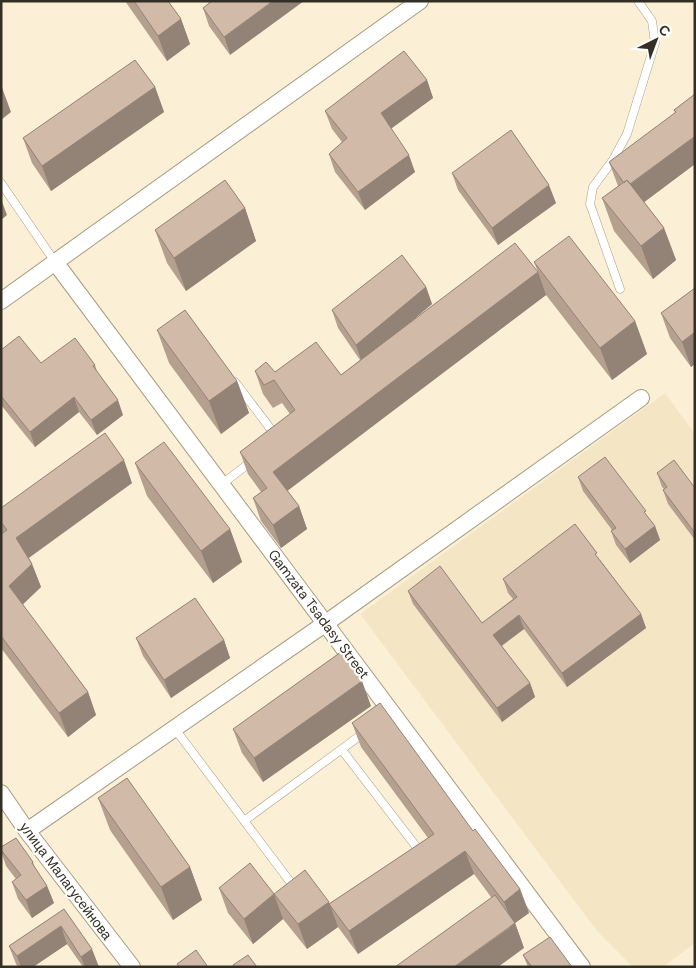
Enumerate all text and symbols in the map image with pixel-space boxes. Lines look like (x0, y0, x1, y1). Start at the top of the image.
north arrow (631, 15, 681, 65)
text: С (655, 20, 674, 40)
street label: Gamzata Tsadasy Street (265, 546, 373, 682)
street label: улица Малагусейнова (16, 819, 116, 944)

